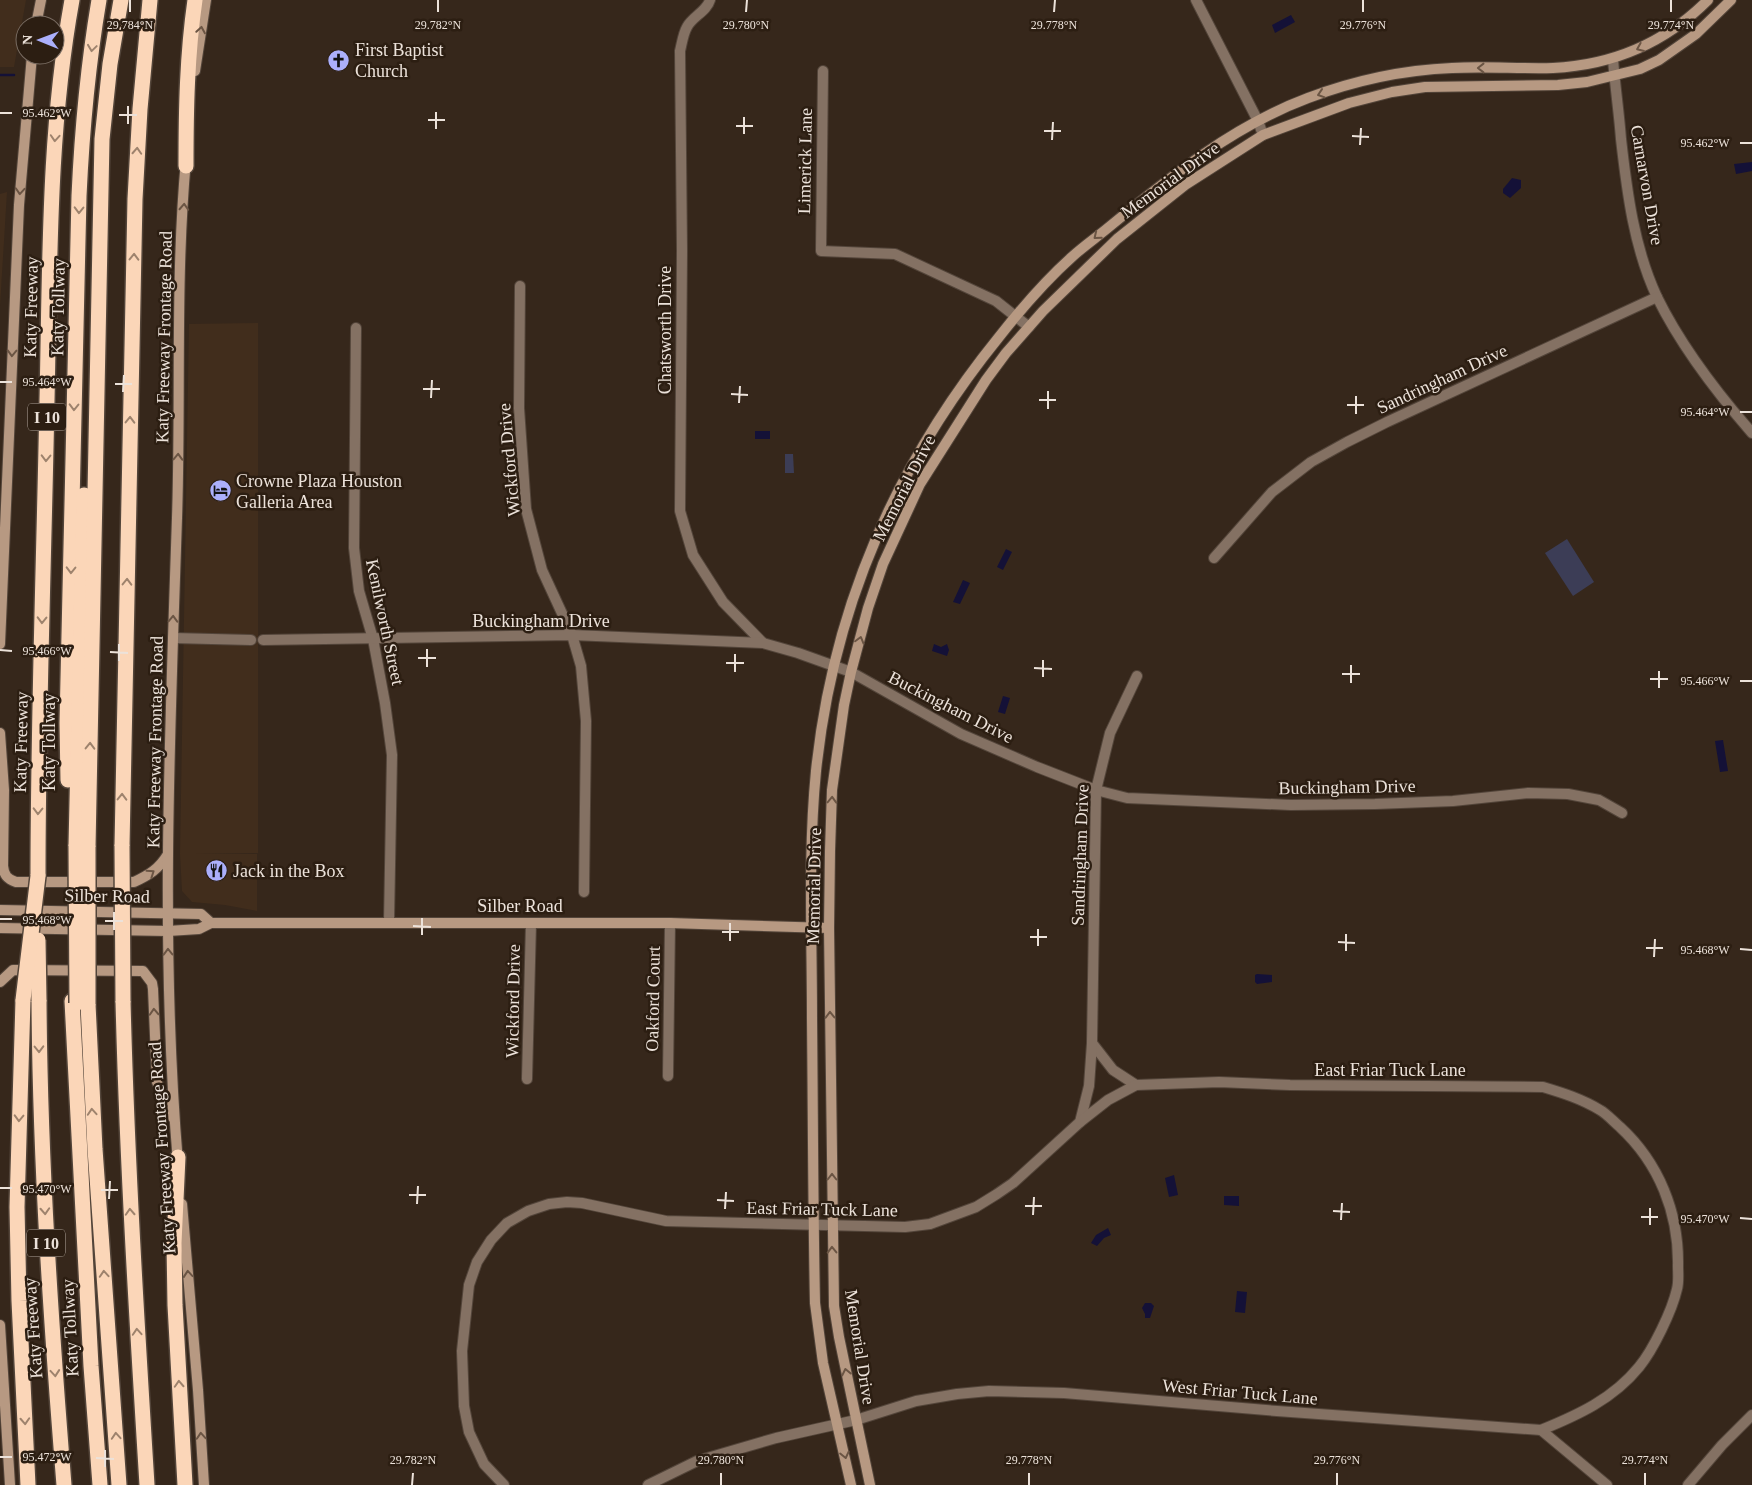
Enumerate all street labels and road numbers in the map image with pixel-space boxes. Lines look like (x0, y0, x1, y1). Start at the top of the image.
street label: Limerick Lane (794, 108, 816, 214)
street label: Carnarvon Drive (1627, 123, 1667, 247)
street label: Memorial Drive (1117, 138, 1223, 222)
street label: Katy Freeway Frontage Road (152, 231, 176, 443)
street label: Katy Freeway (20, 256, 42, 358)
street label: Katy Tollway (47, 258, 69, 356)
street label: Chatsworth Drive (655, 266, 675, 394)
street label: Sandringham Drive (1374, 340, 1510, 418)
street label: Wickford Drive (494, 402, 524, 518)
road number: I 10 (28, 404, 66, 431)
street label: Memorial Drive (869, 432, 939, 544)
street label: Kenilworth Street (362, 557, 408, 687)
street label: Buckingham Drive (472, 611, 610, 631)
street label: Katy Freeway Frontage Road (143, 636, 167, 848)
street label: Buckingham Drive (885, 667, 1017, 747)
street label: Katy Freeway (10, 691, 32, 793)
street label: Katy Tollway (39, 693, 59, 791)
street label: Buckingham Drive (1278, 776, 1416, 798)
street label: Sandringham Drive (1068, 784, 1092, 926)
street label: Memorial Drive (803, 828, 825, 944)
street label: Silber Road (64, 885, 150, 907)
street label: Silber Road (477, 896, 563, 916)
street label: Wickford Drive (502, 944, 524, 1058)
street label: Oakford Court (642, 946, 664, 1052)
street label: Katy Freeway Frontage Road (145, 1041, 179, 1255)
street label: East Friar Tuck Lane (1314, 1060, 1466, 1080)
street label: East Friar Tuck Lane (746, 1198, 898, 1220)
road number: I 10 (27, 1230, 65, 1256)
street label: Katy Freeway (19, 1277, 47, 1379)
street label: Katy Tollway (57, 1279, 83, 1377)
street label: Memorial Drive (841, 1288, 879, 1406)
street label: West Friar Tuck Lane (1161, 1375, 1319, 1409)

